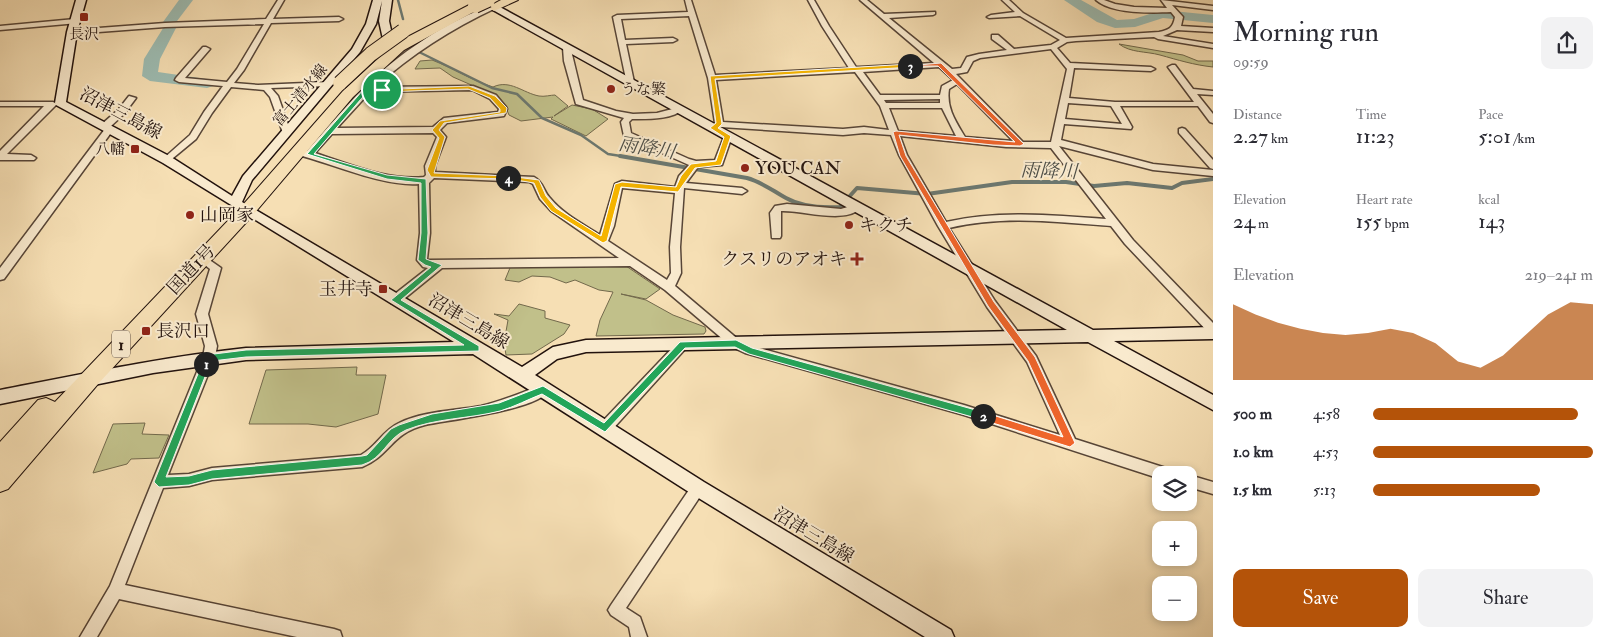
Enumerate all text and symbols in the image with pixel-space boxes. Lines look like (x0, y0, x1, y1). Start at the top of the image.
marker: 長沢 (78, 11, 90, 23)
text: Morning run (1233, 15, 1379, 50)
button: share (1541, 17, 1593, 69)
place label: 長沢 (69, 25, 99, 44)
text: 09:59 (1233, 52, 1269, 72)
pin: 3 (898, 54, 922, 78)
text: 3 (908, 58, 913, 75)
street label: 富士清水線 (269, 60, 332, 130)
pin (361, 69, 403, 111)
icon: arrive (368, 76, 396, 104)
place label: うな繁 (621, 80, 666, 99)
street label: 沼津三島線 (76, 82, 166, 145)
marker: うな繁 (605, 83, 617, 95)
text: Distance (1233, 106, 1282, 123)
text: Time (1356, 106, 1386, 123)
text: Pace (1478, 106, 1503, 123)
text: 2.27 (1233, 123, 1268, 150)
text: 11:23 (1356, 123, 1395, 150)
text: 5:01 (1478, 123, 1511, 150)
text: km (1268, 130, 1288, 147)
text: /km (1511, 130, 1535, 147)
water label: 雨降川 (617, 132, 679, 165)
place label: 八幡 (95, 140, 125, 159)
marker: 八幡 (129, 143, 141, 155)
place label: YOU CAN (755, 157, 841, 180)
water label: 雨降川 (1020, 158, 1080, 184)
marker: YOU CAN (739, 162, 751, 174)
pin: 4 (496, 166, 520, 190)
text: 4 (505, 170, 512, 187)
text: Elevation (1233, 191, 1286, 208)
text: Heart rate (1356, 191, 1413, 208)
text: kcal (1478, 191, 1500, 208)
place label: 山岡家 (200, 204, 254, 227)
text: 24 (1233, 208, 1255, 235)
text: 155 (1356, 208, 1382, 235)
text: 143 (1478, 208, 1505, 235)
marker: 山岡家 (184, 209, 196, 221)
place label: キクチ (859, 214, 913, 237)
text: m (1255, 215, 1269, 232)
text: bpm (1382, 215, 1409, 232)
marker: キクチ (843, 219, 855, 231)
street label: 国道1号 (162, 239, 220, 299)
place label: クスリのアオキ (721, 248, 847, 271)
marker: クスリのアオキ (851, 253, 863, 265)
text: Elevation (1233, 265, 1294, 285)
text: 219–241 m (1525, 265, 1593, 285)
place label: 玉井寺 (319, 278, 373, 301)
marker: 玉井寺 (377, 283, 389, 295)
street label: 沼津三島線 (424, 288, 513, 354)
place label: 長沢口 (156, 320, 210, 343)
marker: 長沢口 (140, 325, 152, 337)
road number: 1 (112, 330, 130, 358)
pin: 1 (194, 352, 218, 376)
text: 1 (204, 356, 209, 373)
pin: 2 (970, 404, 996, 428)
text: 500 m (1233, 404, 1272, 424)
text: 4:58 (1313, 404, 1340, 424)
text: 2 (980, 408, 987, 425)
text: 1.0 km (1233, 442, 1273, 462)
text: 4:53 (1313, 442, 1339, 462)
map controls (1152, 466, 1197, 621)
button: layers (1152, 466, 1197, 511)
text: 1.5 km (1233, 480, 1272, 500)
text: 5:13 (1313, 480, 1336, 500)
street label: 沼津三島線 (769, 502, 858, 568)
button: + (1152, 521, 1197, 566)
button: Save (1233, 569, 1408, 627)
button: Share (1418, 569, 1593, 627)
button: − (1152, 576, 1197, 621)

